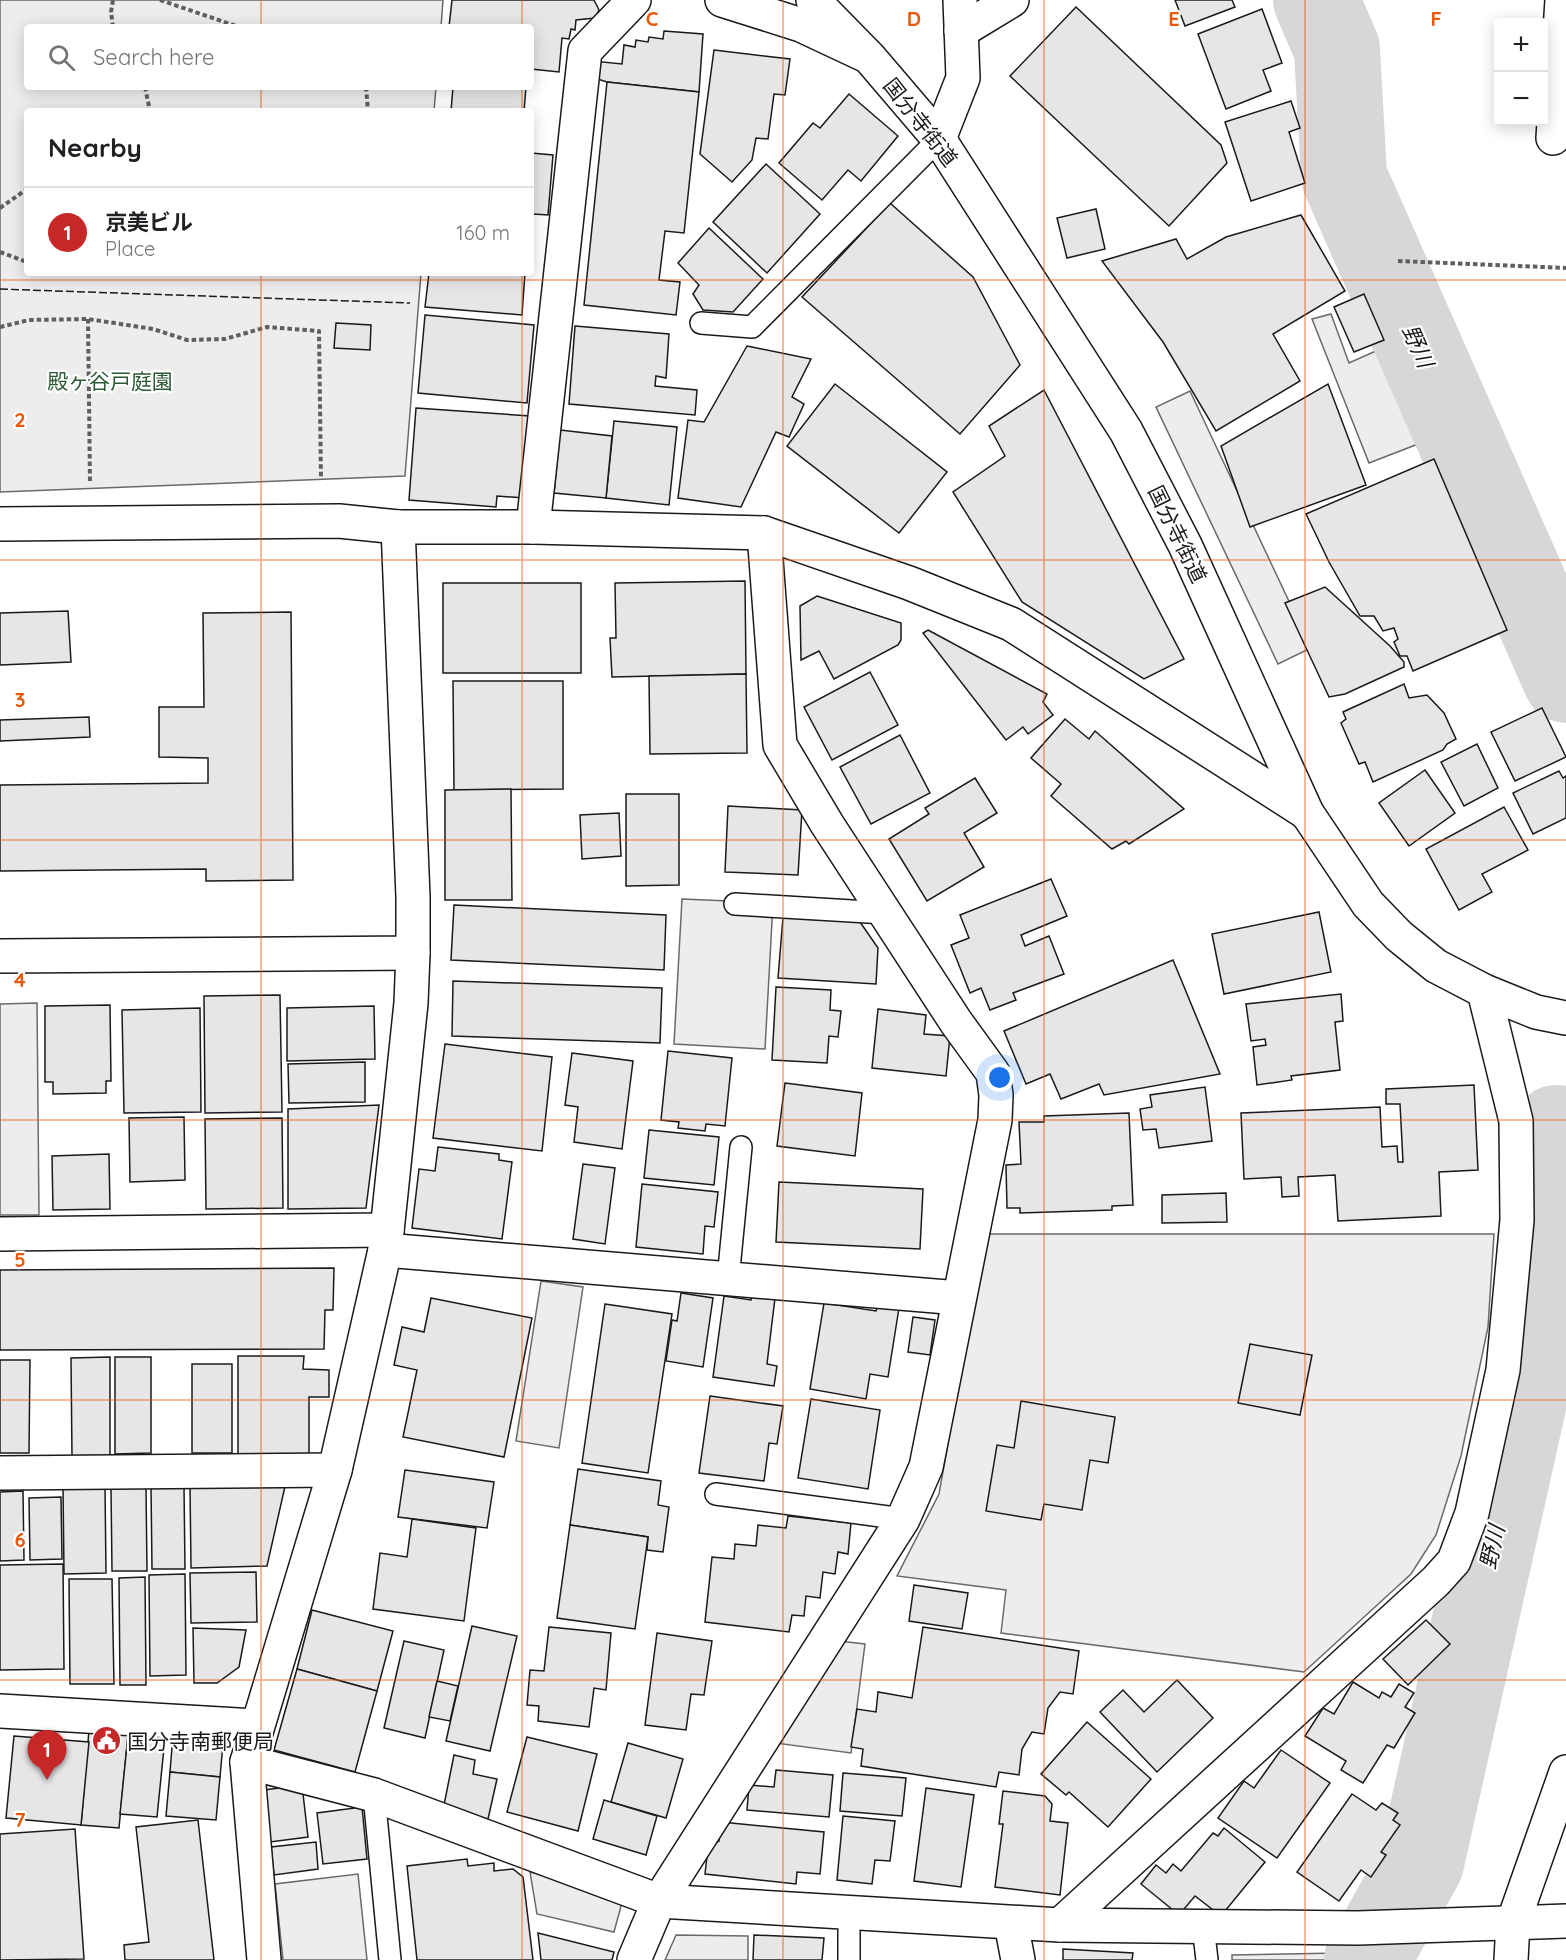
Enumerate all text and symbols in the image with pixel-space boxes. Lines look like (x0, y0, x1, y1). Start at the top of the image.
text: C (646, 6, 659, 31)
text: D (907, 6, 921, 31)
text: E (1168, 6, 1180, 31)
text: F (1430, 6, 1442, 31)
map controls (1494, 18, 1548, 126)
button: + (1494, 18, 1548, 72)
search box (24, 24, 534, 90)
icon: search (45, 41, 78, 74)
text: Search here (93, 43, 214, 71)
button: − (1494, 72, 1548, 126)
street label: 国分寺街道 (878, 73, 964, 171)
text: Nearby (48, 131, 142, 164)
text: 京美ビル (105, 208, 193, 236)
text: 1 (64, 220, 71, 245)
text: 160 m (456, 220, 510, 245)
text: Place (105, 236, 155, 261)
water label: 野川 (1396, 320, 1441, 374)
park label: 殿ヶ谷戸庭園 (47, 368, 173, 394)
text: 2 (14, 407, 26, 432)
street label: 国分寺街道 (1143, 481, 1213, 587)
text: 3 (15, 687, 25, 712)
text: 4 (14, 967, 26, 992)
your location (985, 1063, 1014, 1092)
text: 5 (14, 1247, 26, 1272)
water label: 野川 (1473, 1520, 1511, 1572)
text: 6 (14, 1527, 26, 1552)
public building icon: 国分寺南郵便局 (90, 1725, 122, 1757)
place label: 国分寺南郵便局 (127, 1728, 274, 1754)
pin: 1 (28, 1730, 66, 1780)
text: 7 (15, 1807, 26, 1832)

